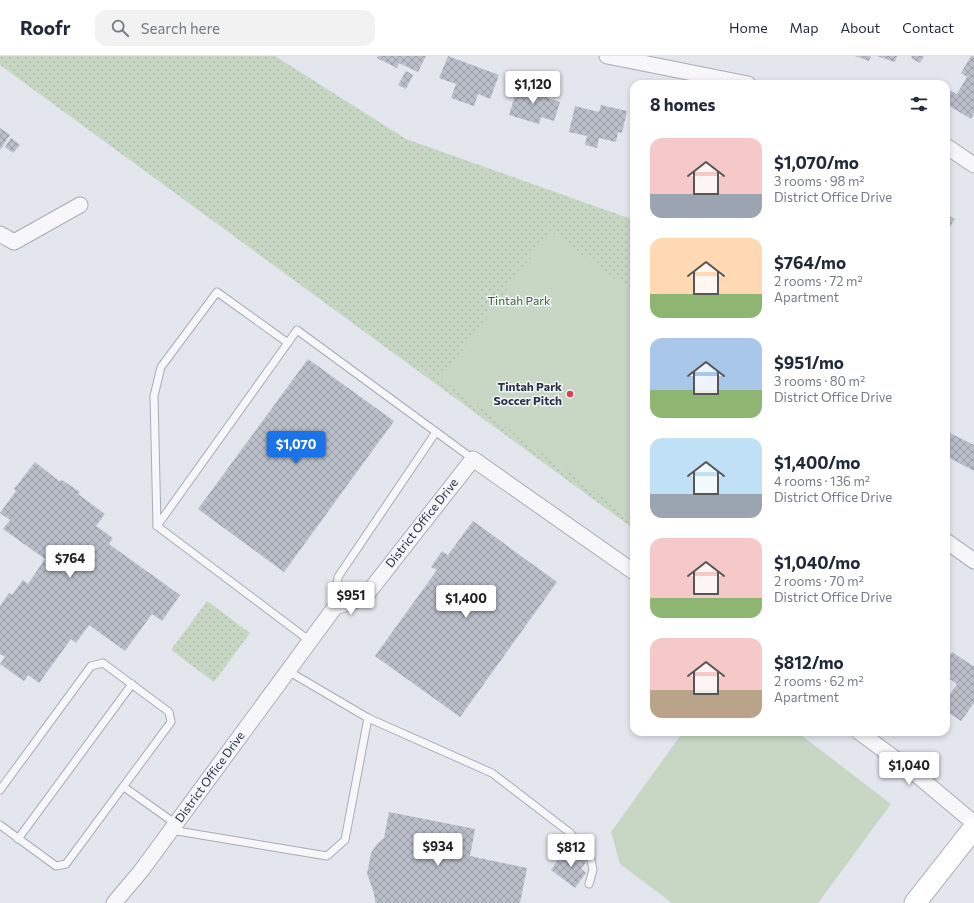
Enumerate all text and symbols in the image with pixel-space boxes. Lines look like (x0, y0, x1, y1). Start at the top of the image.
search box (95, 10, 375, 46)
text: Roofr (20, 16, 71, 39)
icon: search (109, 17, 131, 39)
text: Search here (141, 19, 220, 37)
text: Home (729, 19, 768, 36)
text: Map (790, 19, 818, 36)
text: About (840, 19, 880, 36)
text: Contact (902, 19, 954, 36)
pin: $1,120 (500, 71, 566, 105)
text: $1,120 (514, 76, 552, 92)
icon: filters (908, 93, 930, 115)
text: 8 homes (650, 94, 715, 115)
text: $1,070/mo (774, 152, 859, 173)
icon: home (682, 154, 730, 202)
text: 3 rooms · 98 m² (774, 173, 865, 189)
text: District Office Drive (774, 189, 892, 205)
text: $764/mo (774, 252, 846, 273)
icon: home (682, 254, 730, 302)
text: 2 rooms · 72 m² (774, 273, 863, 289)
text: Apartment (774, 289, 839, 305)
park label: Tintah Park (487, 293, 551, 307)
text: $951/mo (774, 352, 844, 373)
icon: home (682, 354, 730, 402)
text: 3 rooms · 80 m² (774, 373, 865, 389)
place label: Tintah Park Soccer Pitch (494, 379, 562, 407)
marker: Tintah Park Soccer Pitch (565, 389, 575, 399)
text: District Office Drive (774, 389, 892, 405)
pin: $1,070 (263, 431, 329, 465)
text: $1,070 (276, 436, 316, 452)
text: $1,400/mo (774, 452, 860, 473)
icon: home (682, 454, 730, 502)
text: 4 rooms · 136 m² (774, 473, 870, 489)
street label: District Office Drive (382, 475, 460, 570)
text: District Office Drive (774, 489, 892, 505)
pin: $764 (46, 545, 94, 579)
text: $764 (55, 550, 85, 566)
text: $1,040/mo (774, 552, 860, 573)
icon: home (682, 554, 730, 602)
text: 2 rooms · 70 m² (774, 573, 864, 589)
pin: $951 (327, 582, 375, 616)
pin: $1,400 (433, 585, 499, 619)
text: $951 (337, 587, 365, 603)
text: District Office Drive (774, 589, 892, 605)
text: $1,400 (445, 590, 487, 606)
text: $812/mo (774, 652, 844, 673)
icon: home (682, 654, 730, 702)
text: 2 rooms · 62 m² (774, 673, 864, 689)
text: Apartment (774, 689, 839, 705)
street label: District Office Drive (172, 728, 247, 825)
pin: $1,040 (876, 752, 942, 786)
text: $1,040 (888, 757, 930, 773)
pin: $934 (414, 833, 462, 867)
pin: $812 (547, 834, 595, 868)
text: $934 (423, 838, 453, 854)
text: $812 (557, 839, 585, 855)

